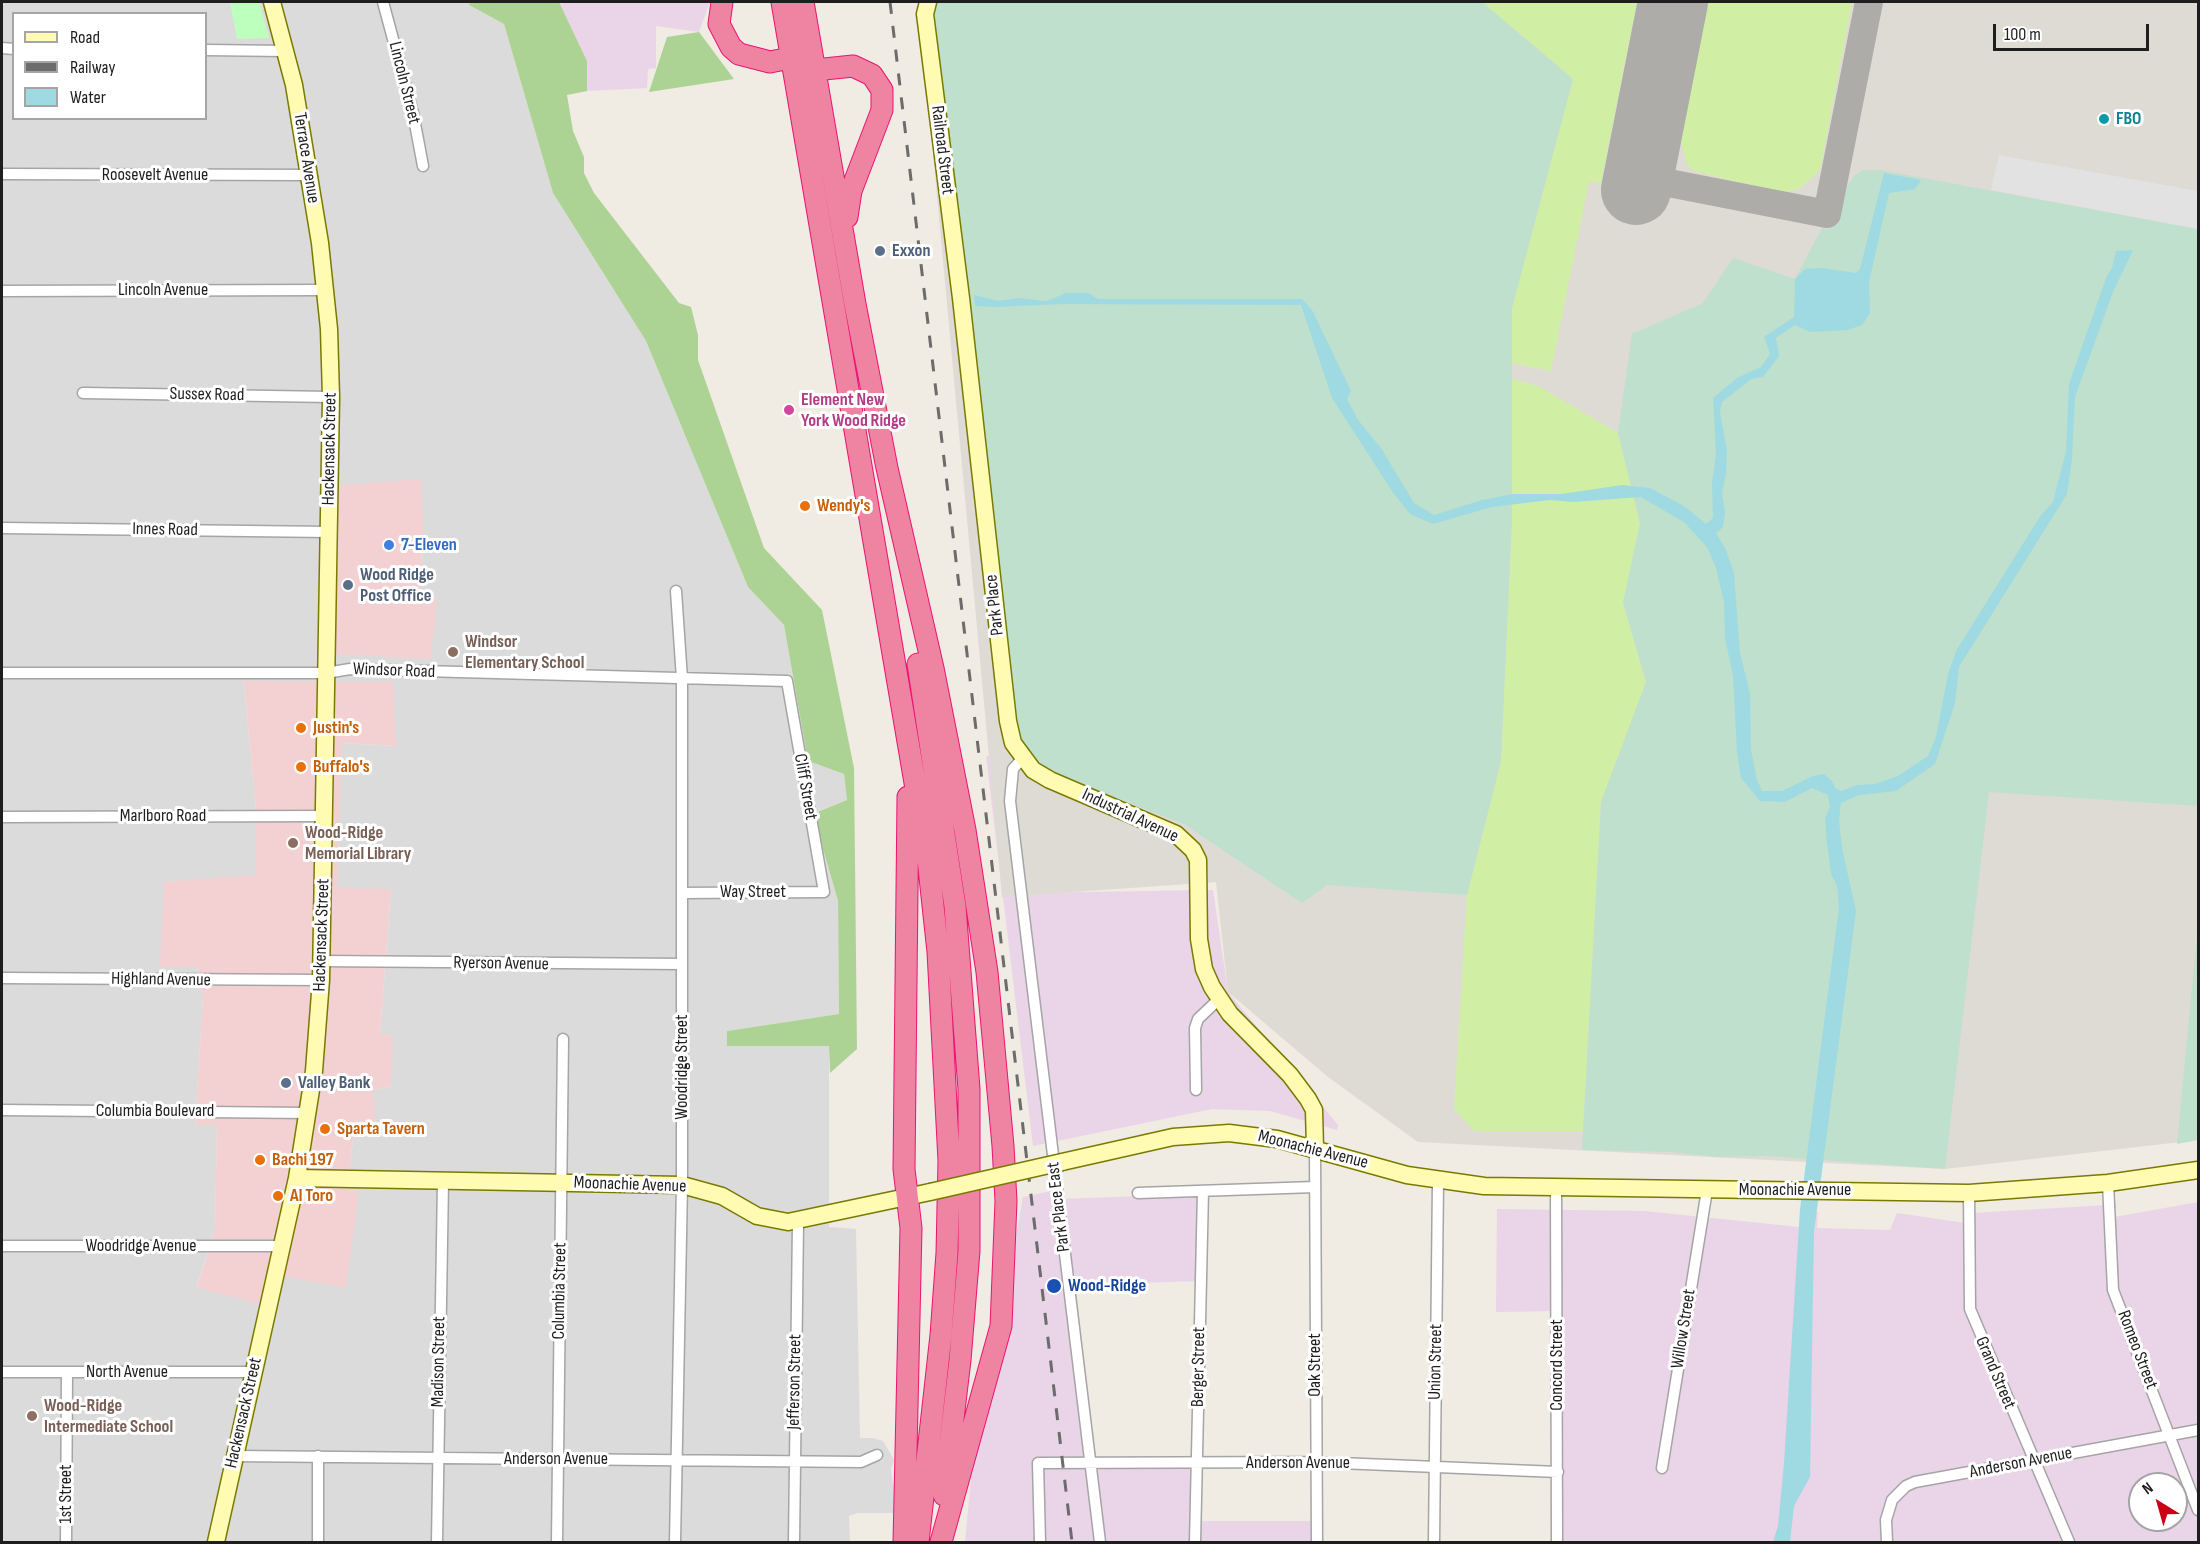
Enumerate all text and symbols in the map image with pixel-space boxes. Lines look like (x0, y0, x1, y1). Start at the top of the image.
legend (12, 12, 207, 120)
scale bar (1996, 12, 2152, 50)
text: 100 m (2004, 24, 2041, 45)
text: Road (70, 27, 100, 48)
street label: Lincoln Street (383, 40, 425, 126)
text: Railway (70, 57, 115, 78)
text: Water (70, 87, 106, 108)
street label: Railroad Street (926, 104, 958, 196)
place label: FBO (2116, 108, 2141, 130)
street label: Terrace Avenue (288, 111, 324, 205)
marker: FBO (2097, 112, 2111, 126)
street label: Roosevelt Avenue (102, 164, 208, 186)
place label: Exxon (892, 240, 930, 262)
marker: Exxon (873, 244, 887, 258)
street label: Lincoln Avenue (118, 279, 208, 301)
street label: Sussex Road (169, 384, 245, 406)
place label: Element New York Wood Ridge (801, 389, 906, 432)
street label: Hackensack Street (318, 392, 342, 506)
marker: Element New York Wood Ridge (782, 403, 796, 417)
place label: Wendy's (817, 495, 870, 517)
marker: Wendy's (798, 499, 812, 513)
street label: Innes Road (132, 519, 198, 541)
place label: 7-Eleven (401, 534, 457, 556)
marker: 7-Eleven (382, 538, 396, 552)
place label: Wood Ridge Post Office (360, 564, 434, 606)
street label: Park Place (981, 573, 1009, 637)
marker: Wood Ridge Post Office (341, 578, 355, 592)
place label: Windsor Elementary School (465, 631, 584, 674)
marker: Windsor Elementary School (446, 645, 460, 659)
street label: Windsor Road (353, 659, 435, 683)
place label: Justin's (313, 717, 359, 739)
marker: Justin's (294, 721, 308, 735)
street label: Cliff Street (789, 752, 821, 822)
place label: Buffalo's (313, 756, 370, 778)
marker: Buffalo's (294, 760, 308, 774)
street label: Industrial Avenue (1078, 784, 1182, 848)
street label: Marlboro Road (120, 805, 206, 827)
place label: Wood-Ridge Memorial Library (305, 822, 411, 864)
marker: Wood-Ridge Memorial Library (286, 836, 300, 850)
street label: Hackensack Street (309, 878, 335, 992)
street label: Way Street (720, 881, 786, 903)
street label: Ryerson Avenue (453, 952, 549, 976)
street label: Highland Avenue (111, 968, 211, 992)
street label: Woodridge Street (671, 1014, 693, 1120)
place label: Valley Bank (298, 1072, 370, 1094)
marker: Valley Bank (279, 1076, 293, 1090)
street label: Columbia Boulevard (96, 1100, 214, 1122)
place label: Sparta Tavern (337, 1118, 425, 1140)
marker: Sparta Tavern (318, 1122, 332, 1136)
street label: Moonachie Avenue (1256, 1126, 1370, 1174)
place label: Bachi 197 (272, 1149, 334, 1171)
marker: Bachi 197 (253, 1153, 267, 1167)
street label: Park Place East (1043, 1161, 1075, 1253)
street label: Moonachie Avenue (573, 1172, 687, 1198)
street label: Moonachie Avenue (1739, 1179, 1851, 1201)
place label: Al Toro (290, 1185, 333, 1207)
marker: Al Toro (271, 1189, 285, 1203)
street label: Woodridge Avenue (85, 1235, 197, 1257)
street label: Columbia Street (548, 1242, 572, 1340)
place label: Wood-Ridge (1068, 1275, 1146, 1297)
marker: Wood-Ridge (1045, 1277, 1063, 1295)
street label: Willow Street (1667, 1288, 1701, 1370)
street label: Romeo Street (2112, 1308, 2162, 1392)
street label: Madison Street (427, 1316, 451, 1408)
street label: Concord Street (1546, 1319, 1568, 1411)
street label: Union Street (1425, 1324, 1447, 1400)
street label: Berger Street (1188, 1327, 1210, 1407)
street label: Oak Street (1304, 1333, 1326, 1397)
street label: Grand Street (1970, 1333, 2020, 1413)
street label: Jefferson Street (783, 1334, 807, 1430)
street label: Hackensack Street (221, 1355, 267, 1471)
street label: North Avenue (86, 1361, 168, 1383)
place label: Wood-Ridge Intermediate School (44, 1395, 173, 1438)
marker: Wood-Ridge Intermediate School (25, 1409, 39, 1423)
street label: Anderson Avenue (1968, 1442, 2074, 1484)
street label: Anderson Avenue (504, 1448, 608, 1470)
street label: Anderson Avenue (1246, 1452, 1350, 1474)
street label: 1st Street (55, 1464, 77, 1524)
north arrow (2128, 1472, 2188, 1532)
text: N (2139, 1479, 2157, 1499)

